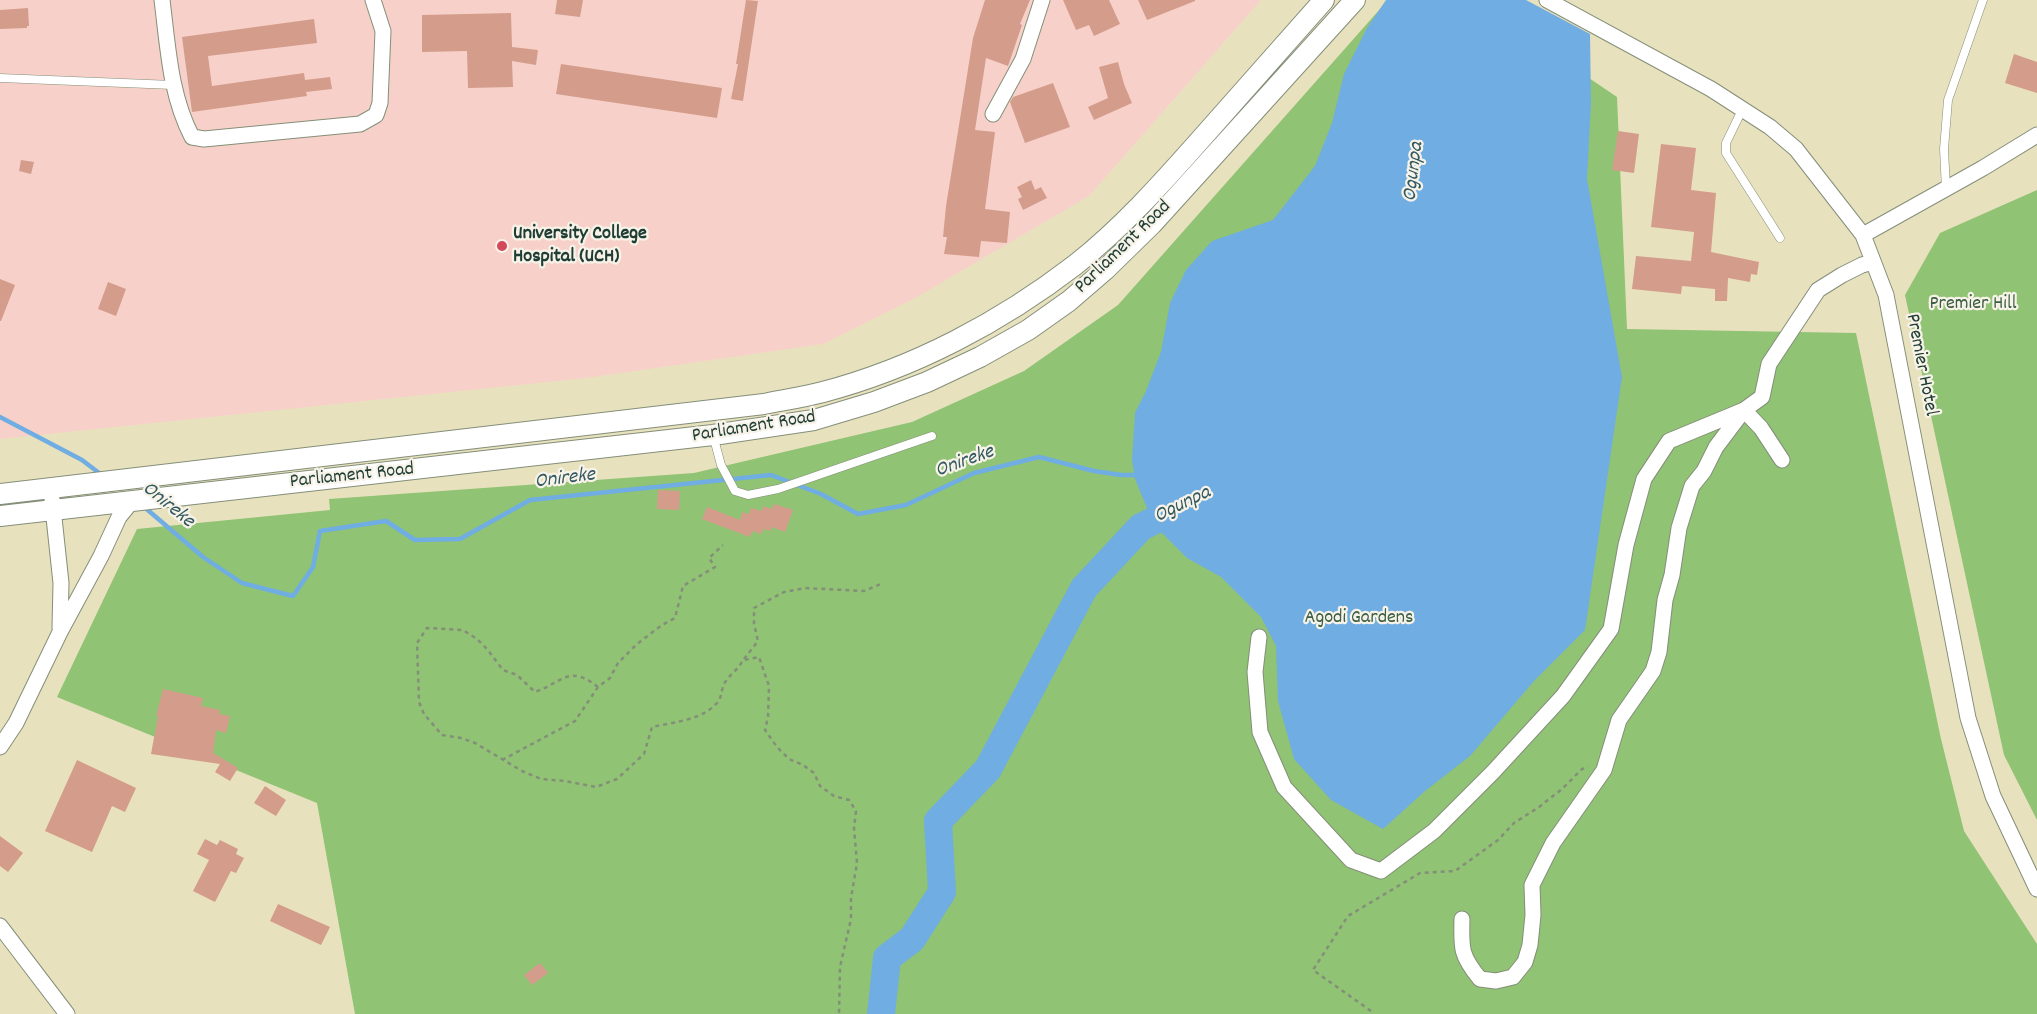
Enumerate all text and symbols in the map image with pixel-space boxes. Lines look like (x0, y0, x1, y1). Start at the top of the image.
water label: Ogunpa (1399, 141, 1431, 203)
street label: Parliament Road (1071, 196, 1177, 300)
place label: University College Hospital (UCH) (513, 223, 647, 270)
marker: University College Hospital (UCH) (495, 239, 509, 253)
park label: Premier Hill (1930, 293, 2016, 317)
street label: Premier Hotel (1898, 312, 1942, 418)
street label: Parliament Road (690, 406, 818, 450)
water label: Onireke (932, 441, 998, 485)
street label: Parliament Road (289, 459, 415, 495)
water label: Onireke (533, 464, 597, 496)
water label: Onireke (136, 477, 198, 535)
water label: Ogunpa (1151, 482, 1215, 530)
park label: Agodi Gardens (1305, 607, 1413, 631)

